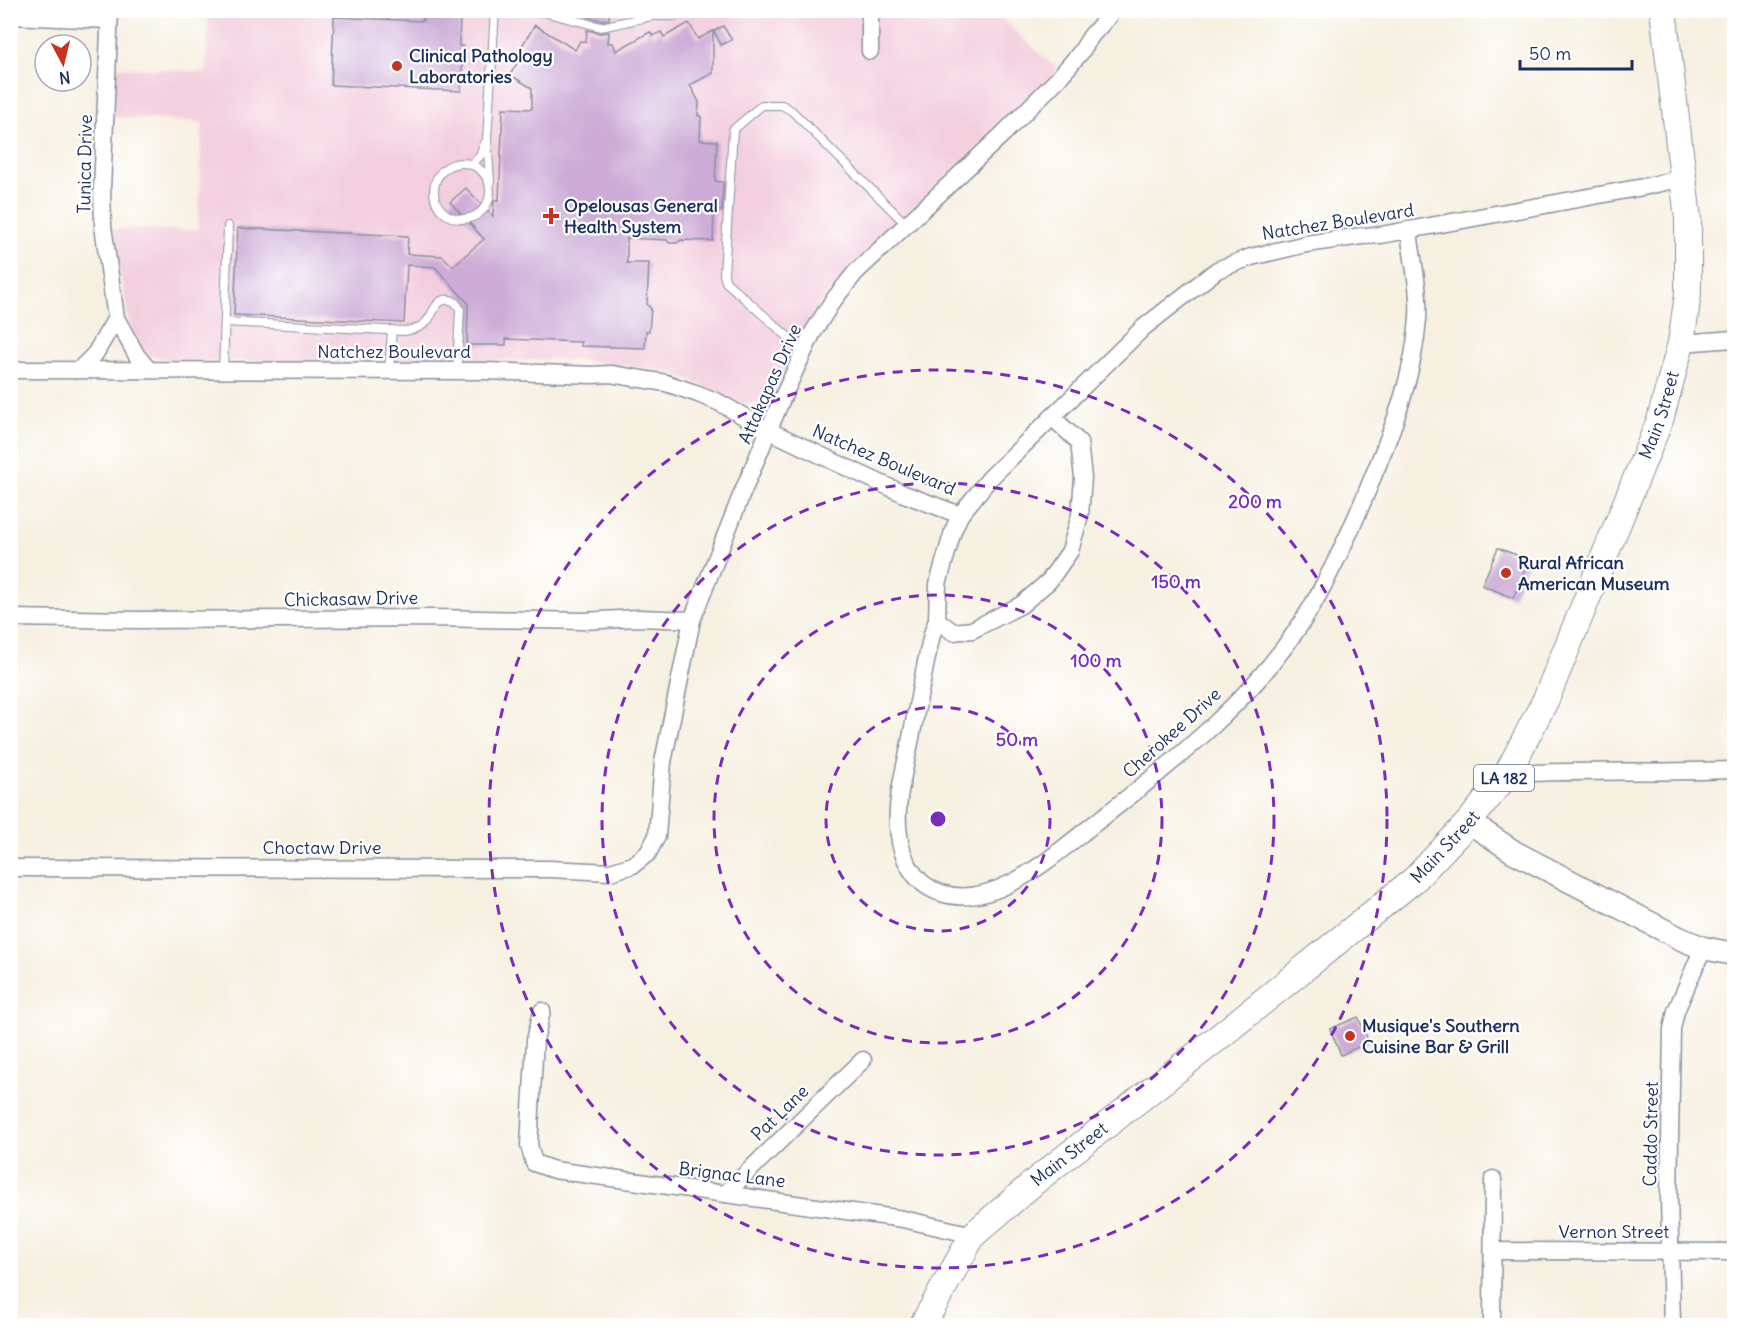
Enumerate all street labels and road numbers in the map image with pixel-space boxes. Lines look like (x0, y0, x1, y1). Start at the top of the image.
street label: Tunica Drive (72, 114, 97, 214)
street label: Natchez Boulevard (1260, 198, 1416, 245)
street label: Attakapas Drive (733, 320, 806, 447)
street label: Natchez Boulevard (317, 340, 471, 363)
street label: Main Street (1633, 368, 1684, 462)
street label: Natchez Boulevard (809, 419, 960, 500)
street label: Chickasaw Drive (284, 586, 418, 611)
street label: Cherokee Drive (1118, 682, 1226, 783)
road number: LA 182 (1474, 765, 1534, 791)
street label: Main Street (1405, 806, 1485, 888)
street label: Choctaw Drive (263, 836, 381, 859)
street label: Pat Lane (746, 1080, 813, 1146)
street label: Caddo Street (1638, 1081, 1663, 1187)
street label: Main Street (1026, 1117, 1112, 1191)
street label: Brignac Lane (677, 1157, 787, 1192)
street label: Vernon Street (1559, 1220, 1669, 1243)

